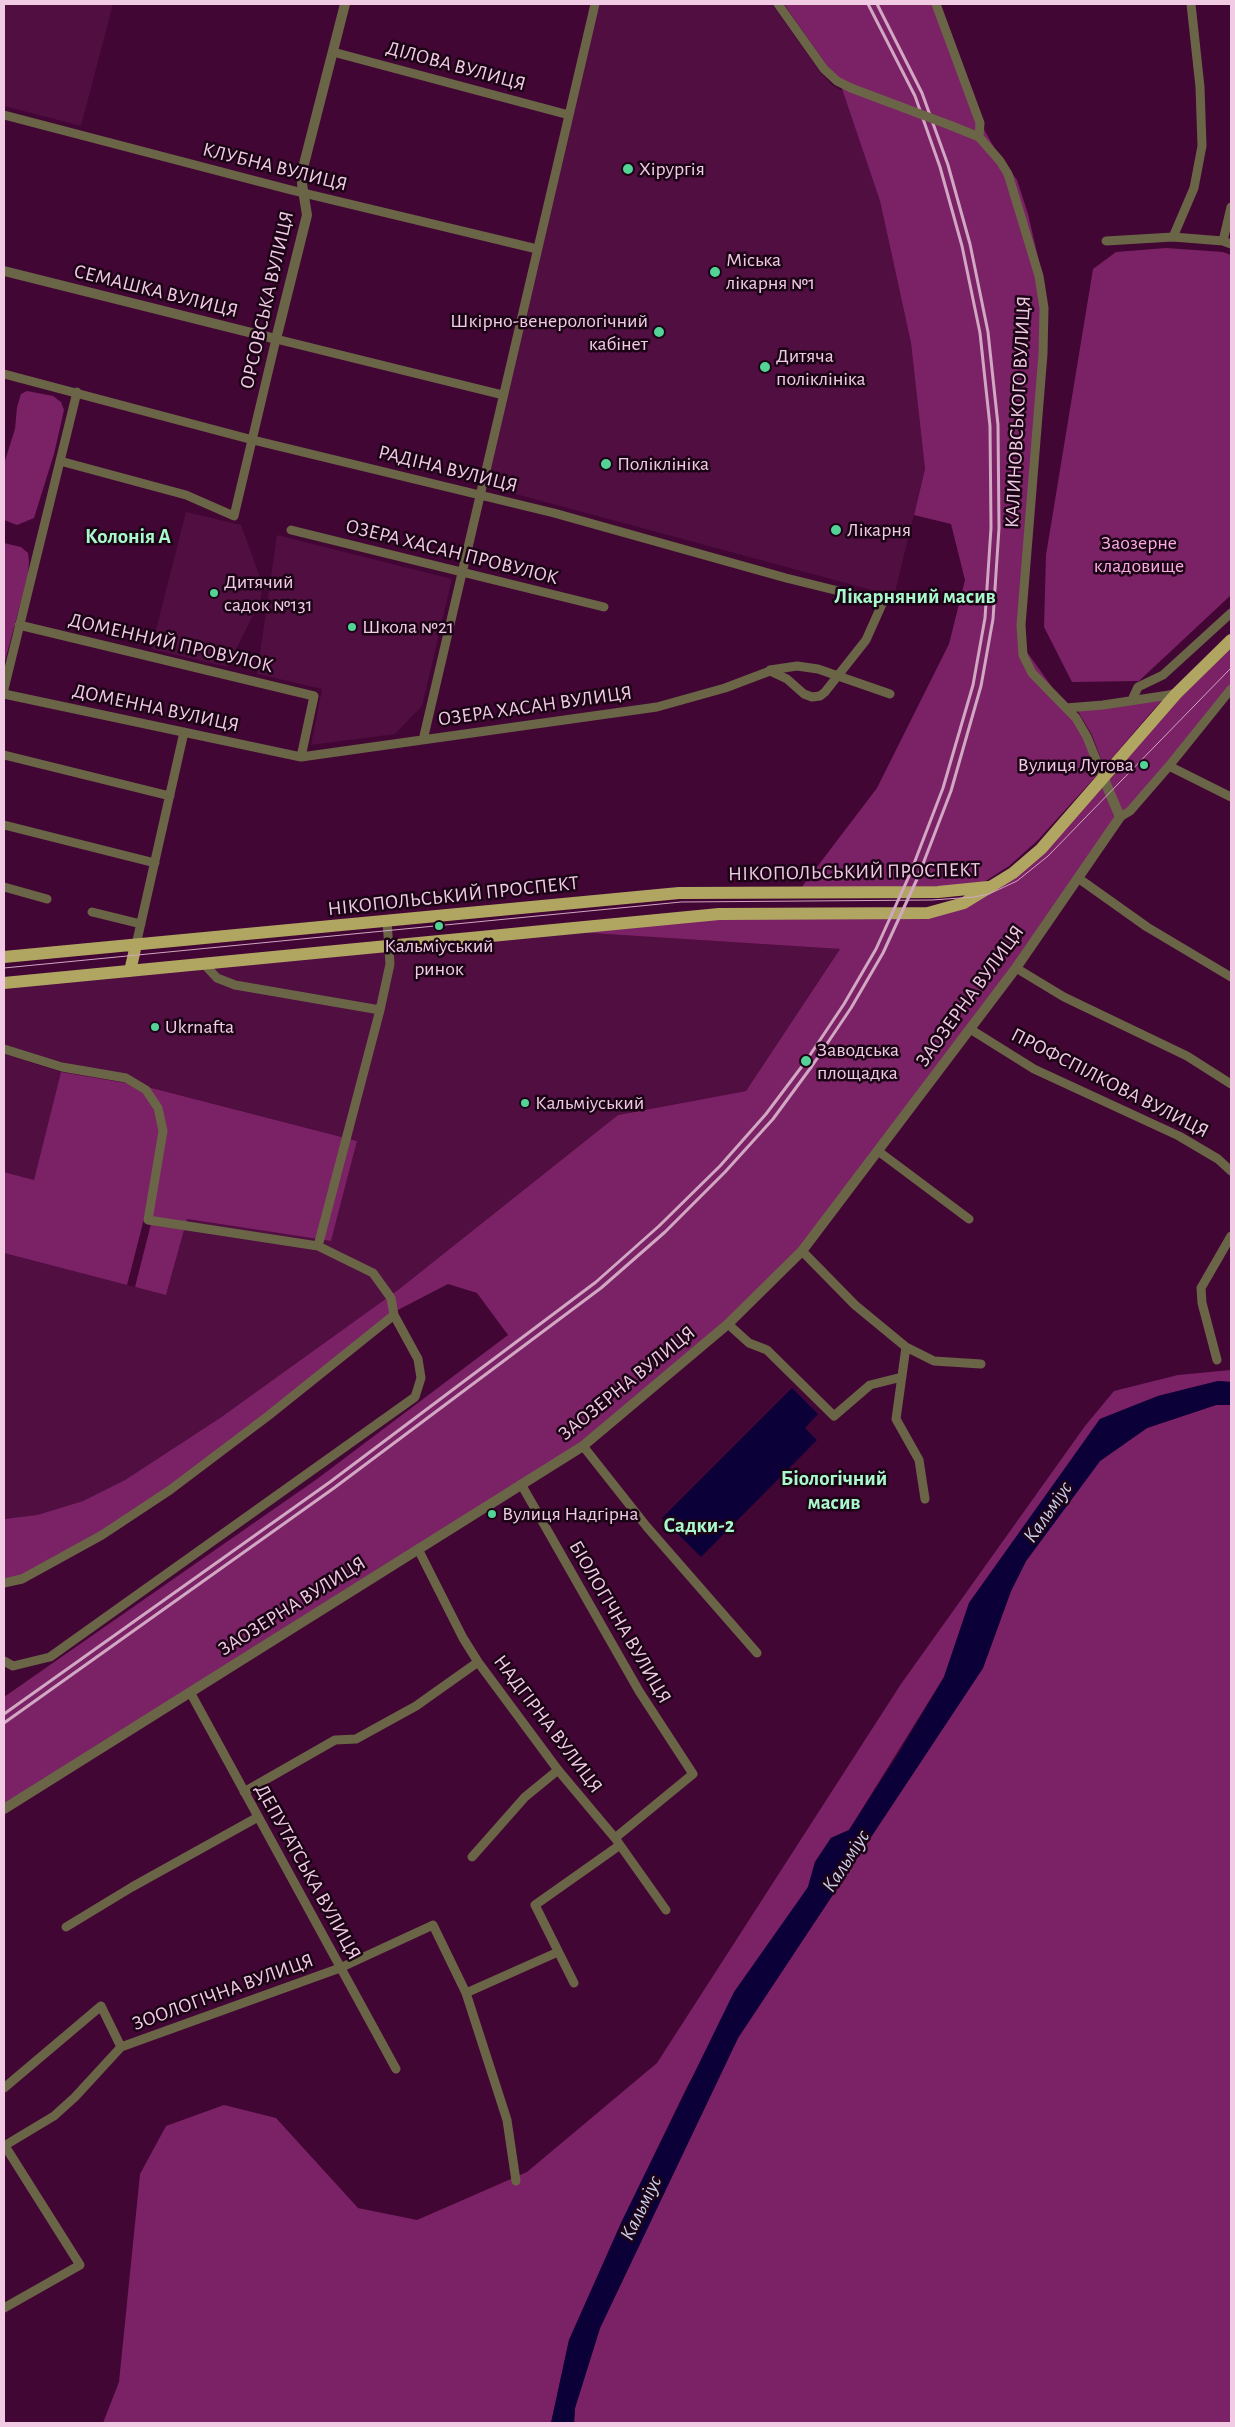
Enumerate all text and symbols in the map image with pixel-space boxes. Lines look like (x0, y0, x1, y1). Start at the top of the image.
street label: ДІЛОВА ВУЛИЦЯ (384, 36, 528, 96)
street label: КЛУБНА ВУЛИЦЯ (200, 137, 350, 197)
place label: Хірургія (639, 157, 705, 181)
marker: Хірургія (621, 162, 635, 176)
street label: ОРСОВСЬКА ВУЛИЦЯ (235, 209, 299, 391)
place label: Міська лікарня №1 (726, 248, 815, 295)
street label: СЕМАШКА ВУЛИЦЯ (71, 259, 241, 323)
marker: Міська лікарня №1 (708, 265, 722, 279)
street label: КАЛИНОВСЬКОГО ВУЛИЦЯ (1000, 295, 1036, 529)
place label: Шкірно-венерологічний кабінет (450, 309, 648, 356)
marker: Шкірно-венерологічний кабінет (652, 325, 666, 339)
place label: Дитяча поліклініка (776, 344, 866, 391)
marker: Дитяча поліклініка (758, 360, 772, 374)
street label: РАДІНА ВУЛИЦЯ (376, 440, 520, 498)
place label: Поліклініка (617, 452, 709, 476)
marker: Поліклініка (599, 457, 613, 471)
street label: ОЗЕРА ХАСАН ПРОВУЛОК (343, 514, 561, 590)
place label: Лікарня (847, 518, 911, 542)
marker: Лікарня (829, 523, 843, 537)
district label: Колонія А (85, 524, 171, 550)
park label: Заозерне кладовище (1094, 531, 1184, 578)
place label: Дитячий садок №131 (224, 570, 313, 617)
district label: Лікарняний масив (834, 584, 996, 610)
marker: Дитячий садок №131 (208, 587, 220, 599)
street label: ДОМЕННИЙ ПРОВУЛОК (66, 608, 276, 678)
place label: Школа №21 (362, 615, 454, 639)
marker: Школа №21 (346, 621, 358, 633)
street label: ДОМЕННА ВУЛИЦЯ (70, 679, 242, 737)
street label: ОЗЕРА ХАСАН ВУЛИЦЯ (436, 680, 634, 732)
place label: Вулиця Лугова (1018, 753, 1134, 777)
marker: Вулиця Лугова (1138, 759, 1150, 771)
street label: НІКОПОЛЬСЬКИЙ ПРОСПЕКТ (728, 858, 980, 886)
street label: НІКОПОЛЬСЬКИЙ ПРОСПЕКТ (326, 871, 580, 921)
marker: Кальміуський ринок (433, 920, 445, 932)
street label: ЗАОЗЕРНА ВУЛИЦЯ (911, 921, 1029, 1071)
place label: Кальміуський ринок (384, 934, 494, 981)
place label: Ukrnafta (165, 1015, 234, 1039)
marker: Ukrnafta (149, 1021, 161, 1033)
street label: ПРОФСПІЛКОВА ВУЛИЦЯ (1007, 1023, 1213, 1143)
place label: Заводська площадка (817, 1038, 899, 1085)
marker: Заводська площадка (799, 1054, 813, 1068)
place label: Кальміуський (535, 1091, 644, 1115)
marker: Кальміуський (519, 1097, 531, 1109)
street label: ЗАОЗЕРНА ВУЛИЦЯ (554, 1320, 700, 1446)
district label: Біологічний масив (781, 1466, 887, 1516)
water label: Кальміус (1018, 1476, 1078, 1548)
place label: Вулиця Надгірна (502, 1502, 639, 1526)
marker: Вулиця Надгірна (486, 1508, 498, 1520)
district label: Садки-2 (663, 1513, 735, 1539)
street label: БІОЛОГІЧНА ВУЛИЦЯ (564, 1536, 676, 1708)
street label: ЗАОЗЕРНА ВУЛИЦЯ (214, 1551, 370, 1661)
street label: НАДГІРНА ВУЛИЦЯ (488, 1650, 608, 1798)
street label: ДЕПУТАТСЬКА ВУЛИЦЯ (250, 1780, 366, 1964)
water label: Кальміус (817, 1825, 875, 1897)
street label: ЗООЛОГІЧНА ВУЛИЦЯ (129, 1948, 317, 2036)
water label: Кальміус (615, 2171, 667, 2245)

